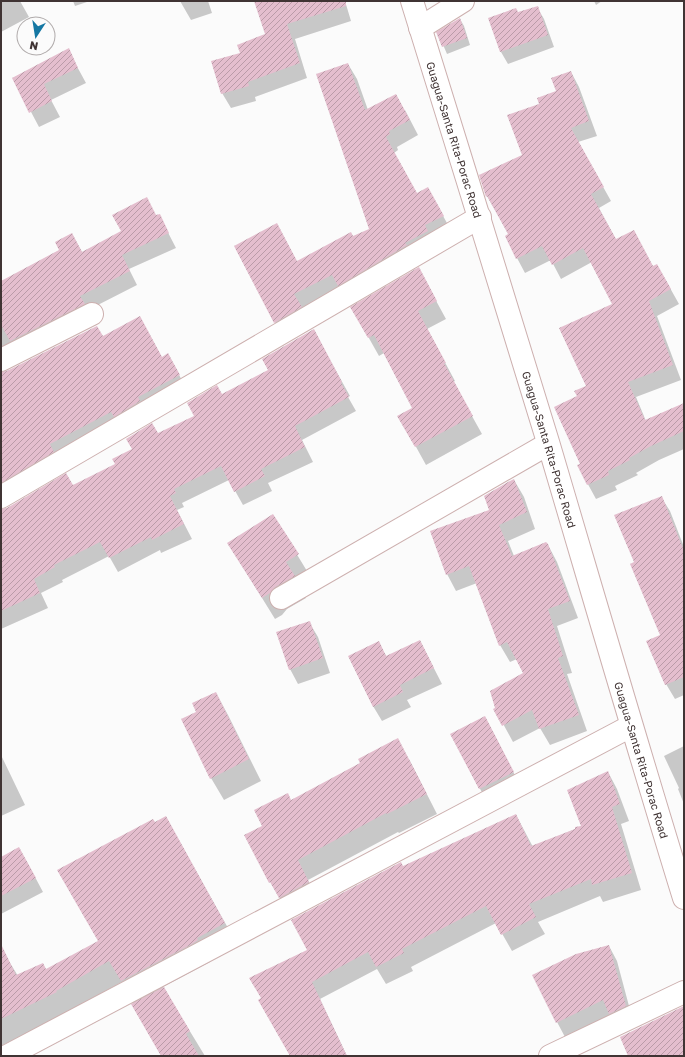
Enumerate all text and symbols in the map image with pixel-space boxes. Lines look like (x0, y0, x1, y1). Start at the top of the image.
north arrow (16, 16, 56, 56)
text: N (28, 39, 39, 53)
street label: Guagua-Santa Rita-Porac Road (424, 60, 485, 219)
street label: Guagua-Santa Rita-Porac Road (520, 369, 579, 529)
street label: Guagua-Santa Rita-Porac Road (613, 680, 672, 840)

